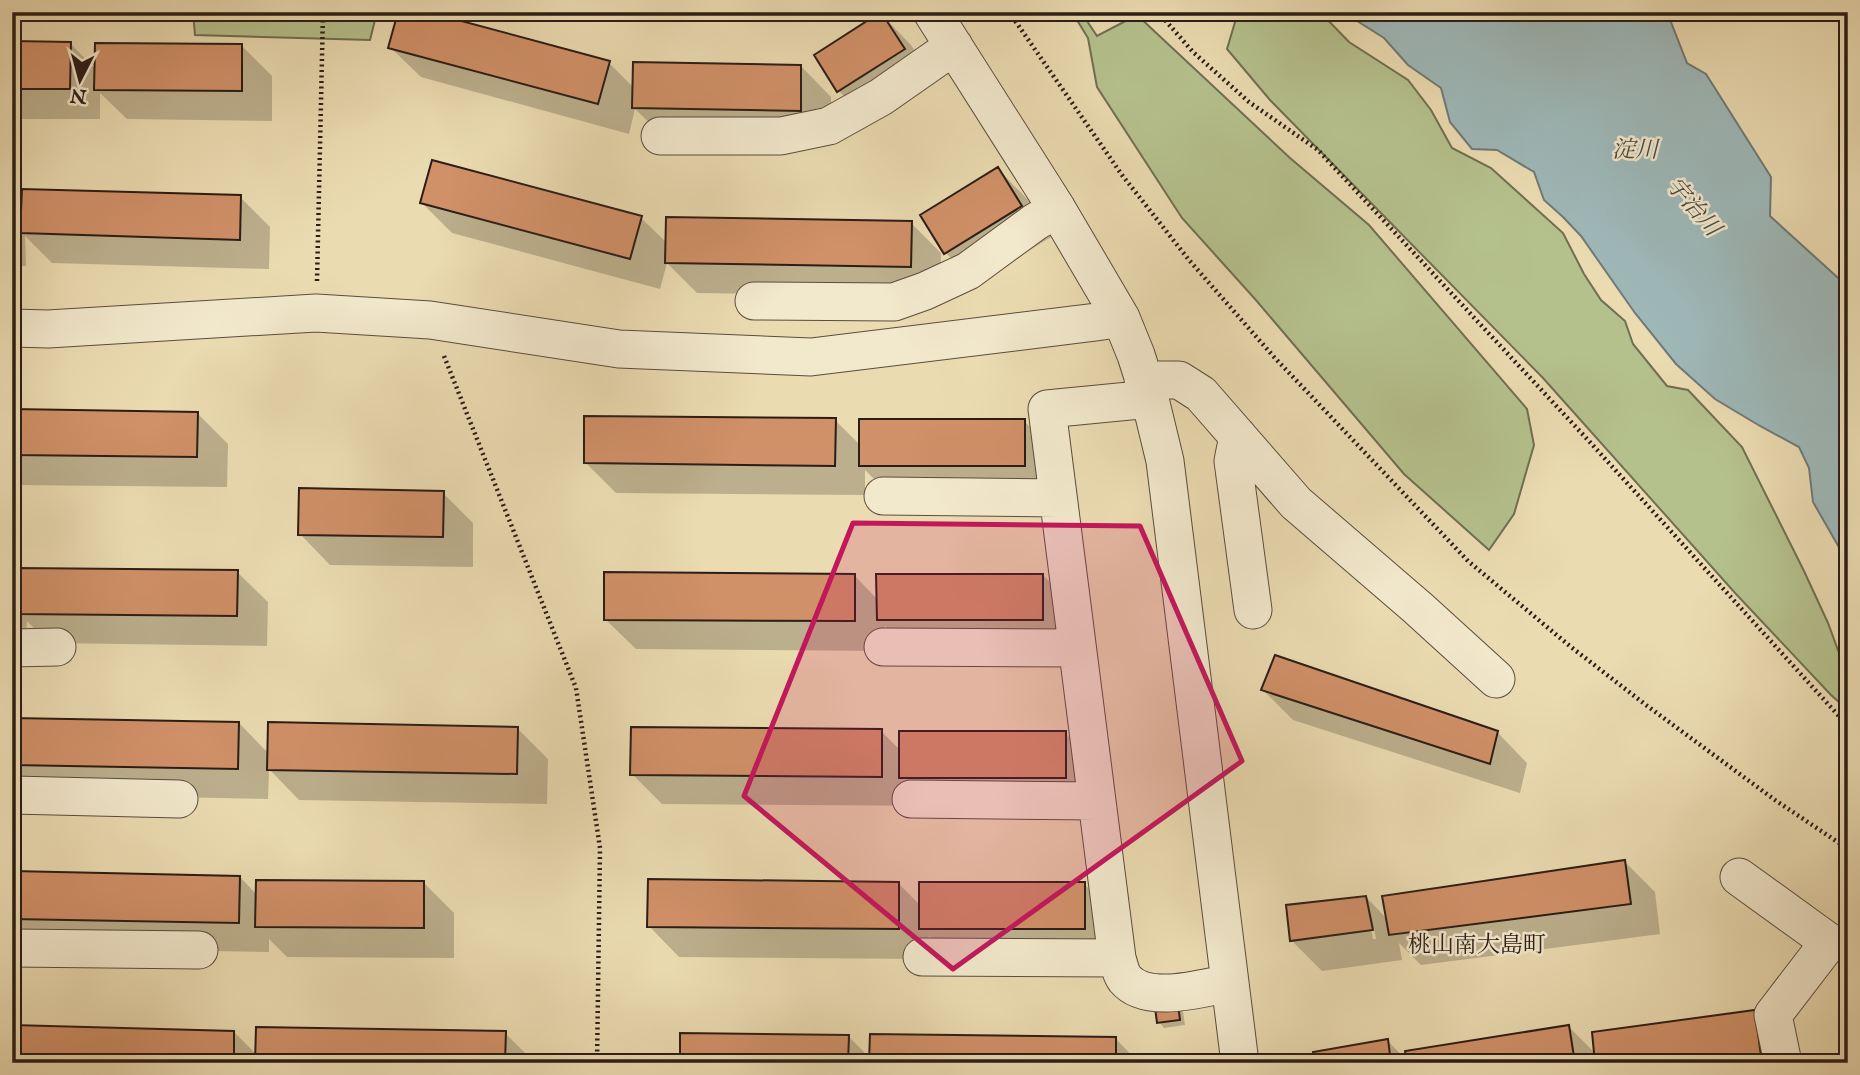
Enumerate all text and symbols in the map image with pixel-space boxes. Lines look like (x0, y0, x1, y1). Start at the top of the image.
north arrow (46, 46, 116, 116)
text: N (68, 82, 89, 108)
water label: 淀川 (1612, 136, 1661, 165)
water label: 宇治川 (1659, 171, 1728, 245)
district label: 桃山南大島町 (1408, 931, 1546, 960)

